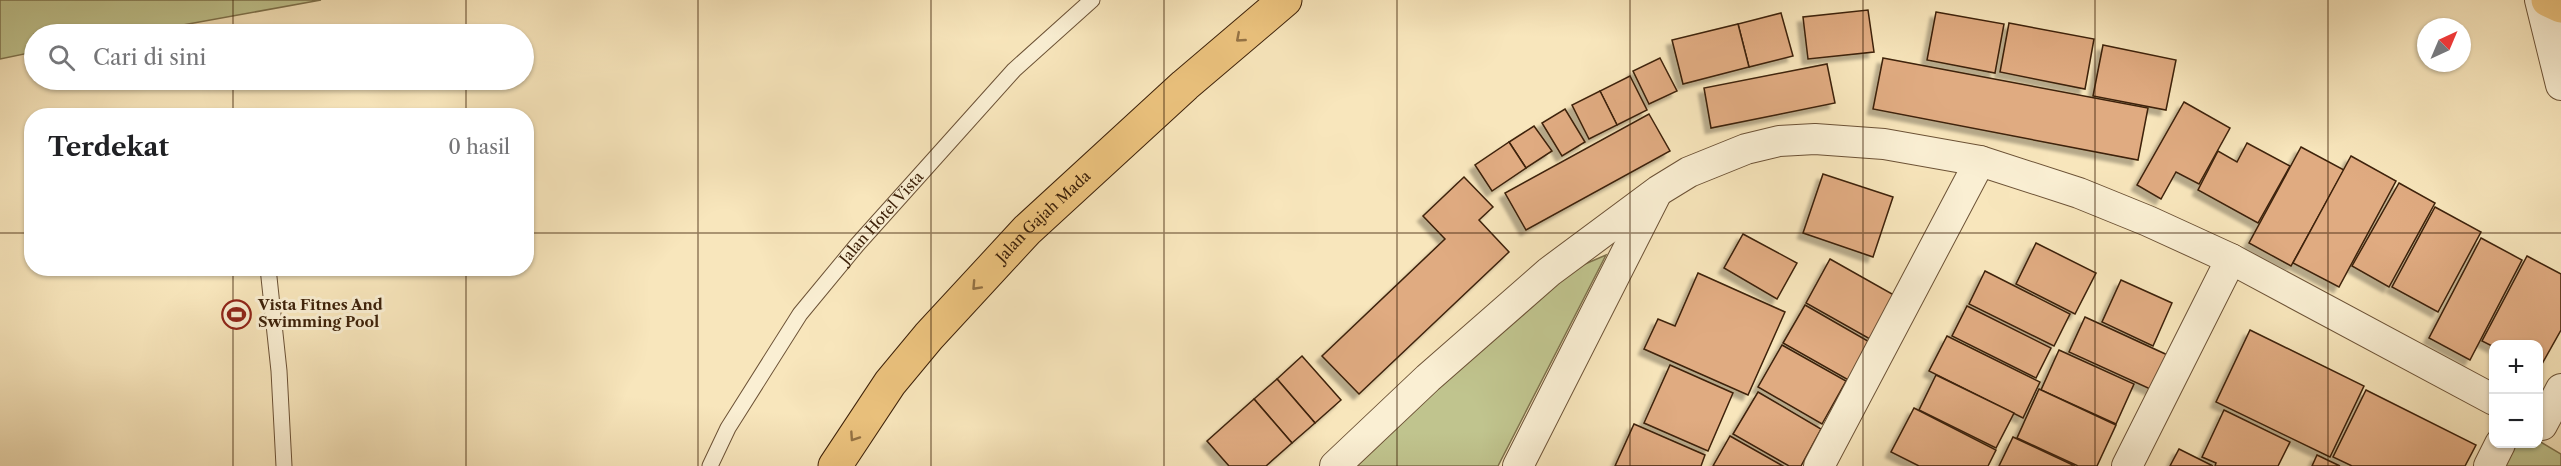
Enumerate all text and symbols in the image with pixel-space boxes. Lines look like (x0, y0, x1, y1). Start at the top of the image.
north arrow (2417, 18, 2471, 72)
search box (24, 24, 534, 90)
one-way arrow (1236, 31, 1247, 42)
icon: search (45, 41, 78, 74)
text: Cari di sini (93, 44, 206, 71)
text: Terdekat (48, 131, 169, 163)
text: 0 hasil (448, 135, 510, 159)
street label: Jalan Gajah Mada (990, 166, 1094, 268)
street label: Jalan Hotel Vista (834, 167, 927, 269)
one-way arrow (972, 279, 983, 290)
place label: Vista Fitnes And Swimming Pool (257, 295, 383, 331)
sports icon: Vista Fitnes And Swimming Pool (221, 298, 253, 330)
map controls (2489, 340, 2543, 448)
button: + (2489, 340, 2543, 394)
button: − (2489, 394, 2543, 448)
one-way arrow (850, 431, 861, 442)

